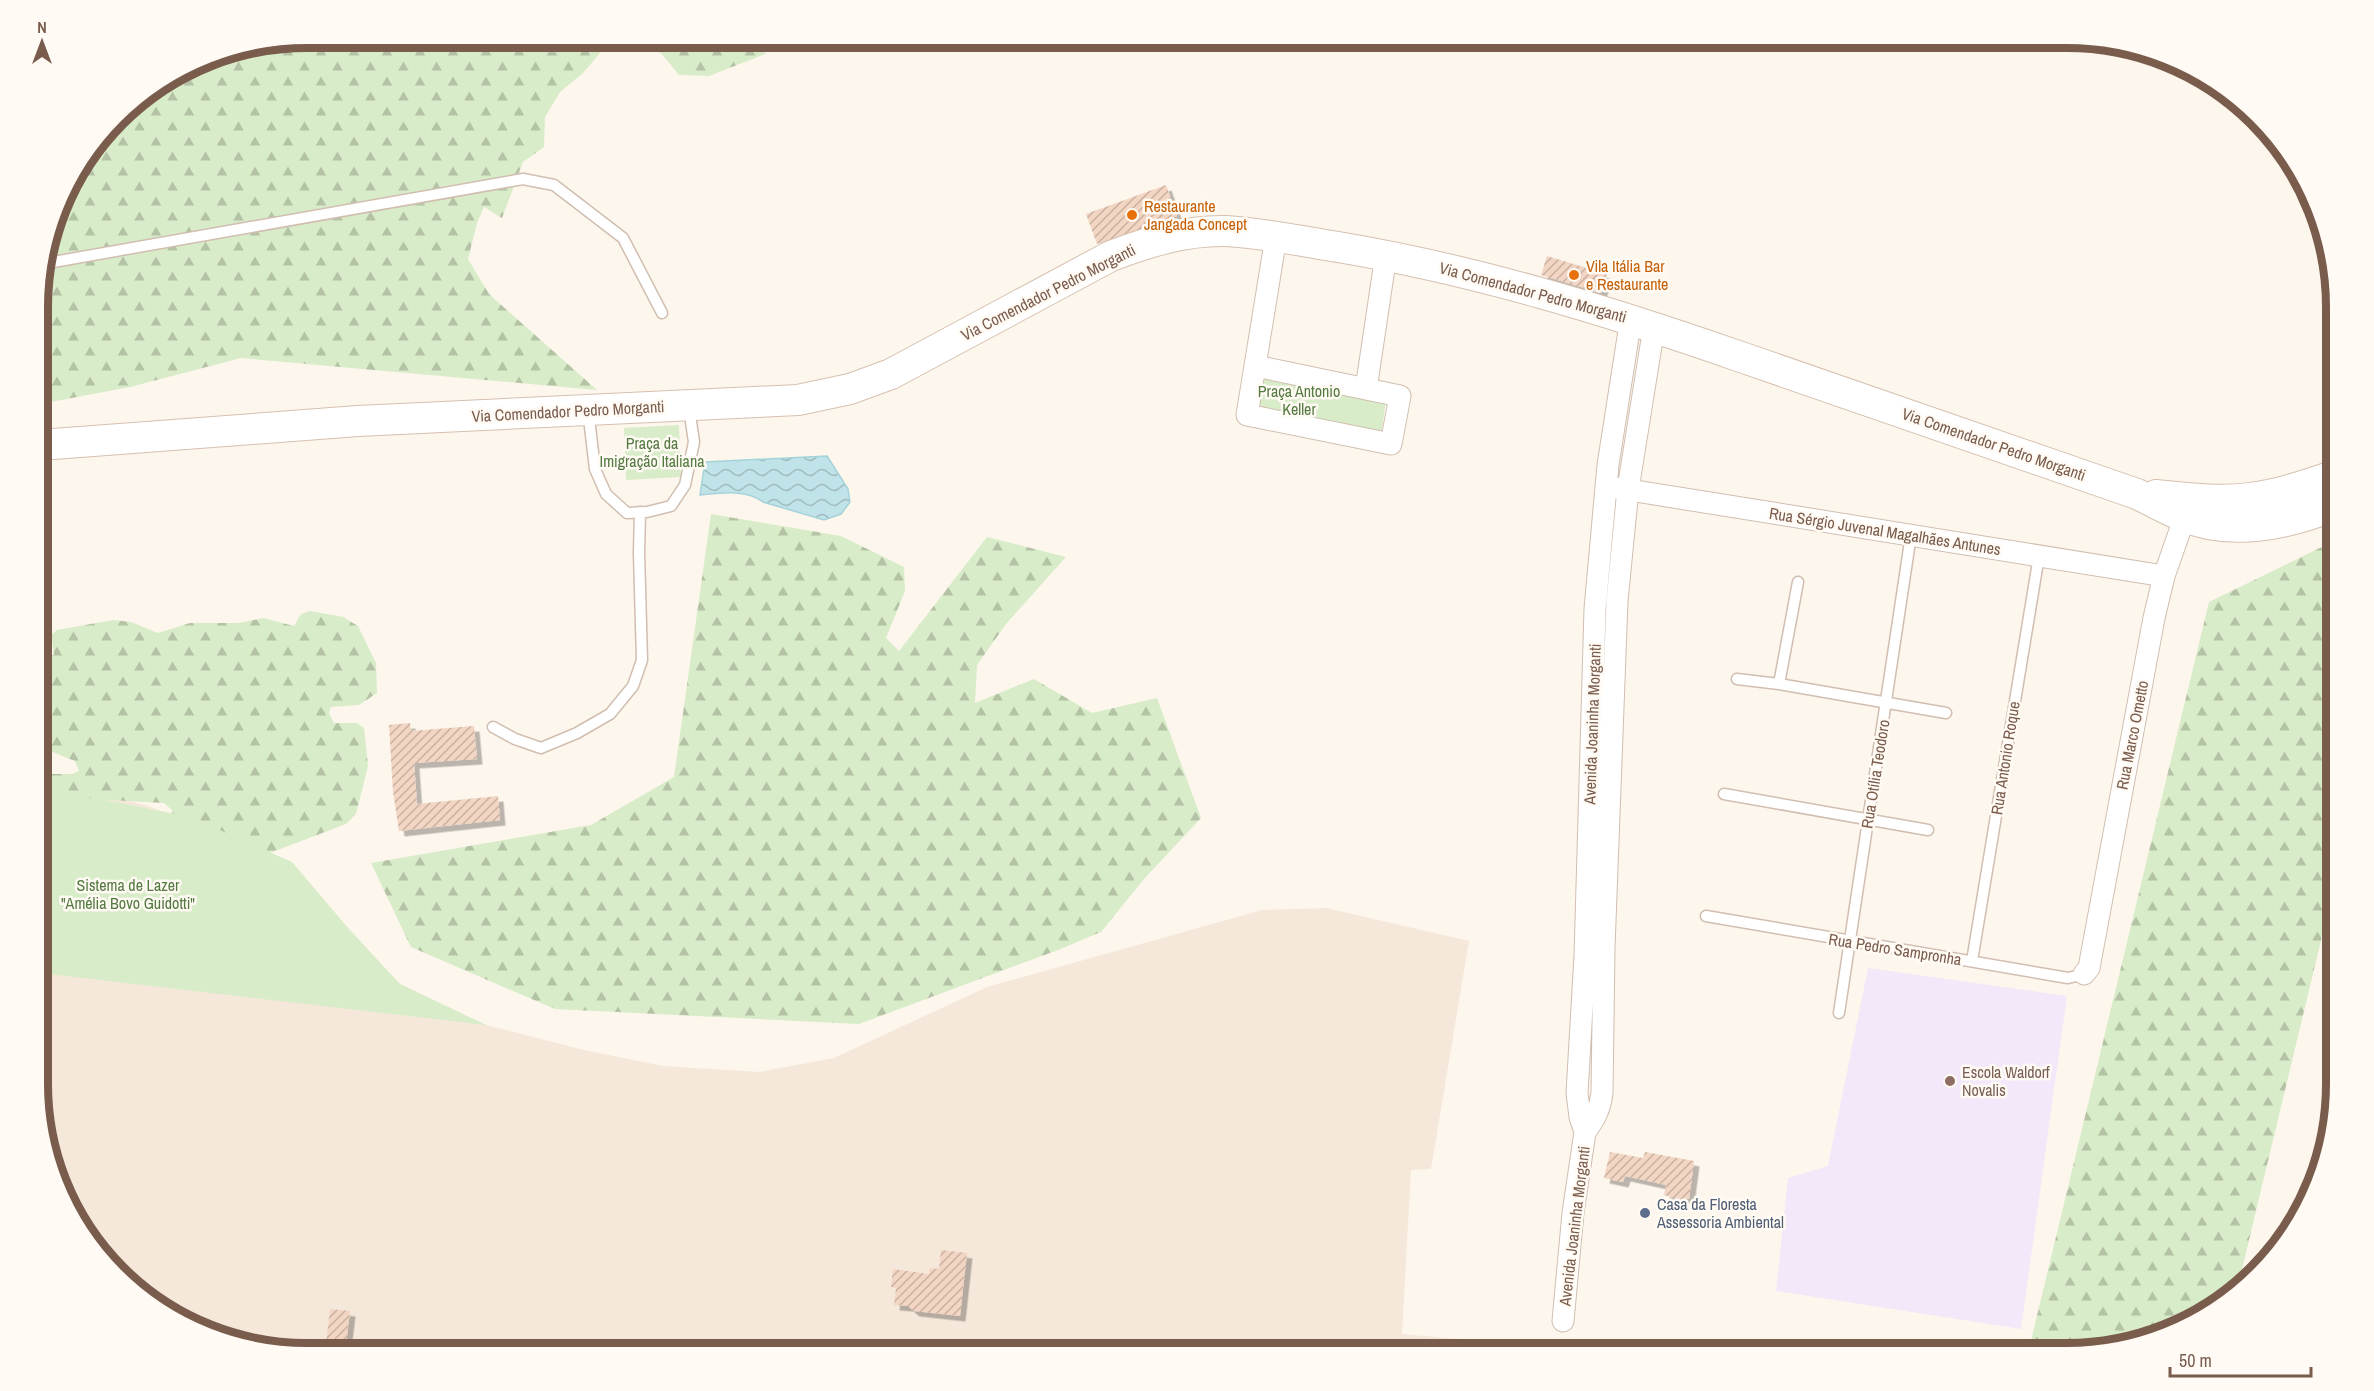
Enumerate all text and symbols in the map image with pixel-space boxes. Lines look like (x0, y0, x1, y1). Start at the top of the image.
north arrow (12, 12, 72, 72)
text: N (37, 16, 47, 38)
place label: Restaurante Jangada Concept (1144, 195, 1247, 235)
marker: Restaurante Jangada Concept (1125, 208, 1139, 222)
street label: Via Comendador Pedro Morganti (957, 238, 1139, 346)
place label: Vila Itália Bar e Restaurante (1586, 255, 1668, 295)
street label: Via Comendador Pedro Morganti (1437, 256, 1629, 328)
marker: Vila Itália Bar e Restaurante (1567, 268, 1581, 282)
park label: Praça Antonio Keller (1258, 380, 1340, 420)
street label: Via Comendador Pedro Morganti (471, 395, 665, 427)
street label: Via Comendador Pedro Morganti (1899, 402, 2089, 486)
park label: Praça da Imigração Italiana (599, 432, 705, 472)
street label: Rua Sérgio Juvenal Magalhães Antunes (1768, 502, 2002, 560)
street label: Avenida Joaninha Morganti (1578, 643, 1606, 806)
street label: Rua Marco Ometto (2111, 678, 2153, 792)
street label: Rua Antonio Roque (1985, 700, 2025, 816)
street label: Rua Otília Teodoro (1856, 718, 1894, 830)
park label: Sistema de Lazer "Amélia Bovo Guidotti" (61, 874, 195, 914)
street label: Rua Pedro Sampronha (1827, 928, 1964, 970)
place label: Escola Waldorf Novalis (1962, 1061, 2050, 1101)
marker: Escola Waldorf Novalis (1943, 1074, 1957, 1088)
street label: Avenida Joaninha Morganti (1553, 1145, 1595, 1308)
place label: Casa da Floresta Assessoria Ambiental (1656, 1193, 1784, 1233)
marker: Casa da Floresta Assessoria Ambiental (1638, 1206, 1652, 1220)
scale bar (2170, 1340, 2311, 1378)
text: 50 m (2179, 1348, 2212, 1373)

